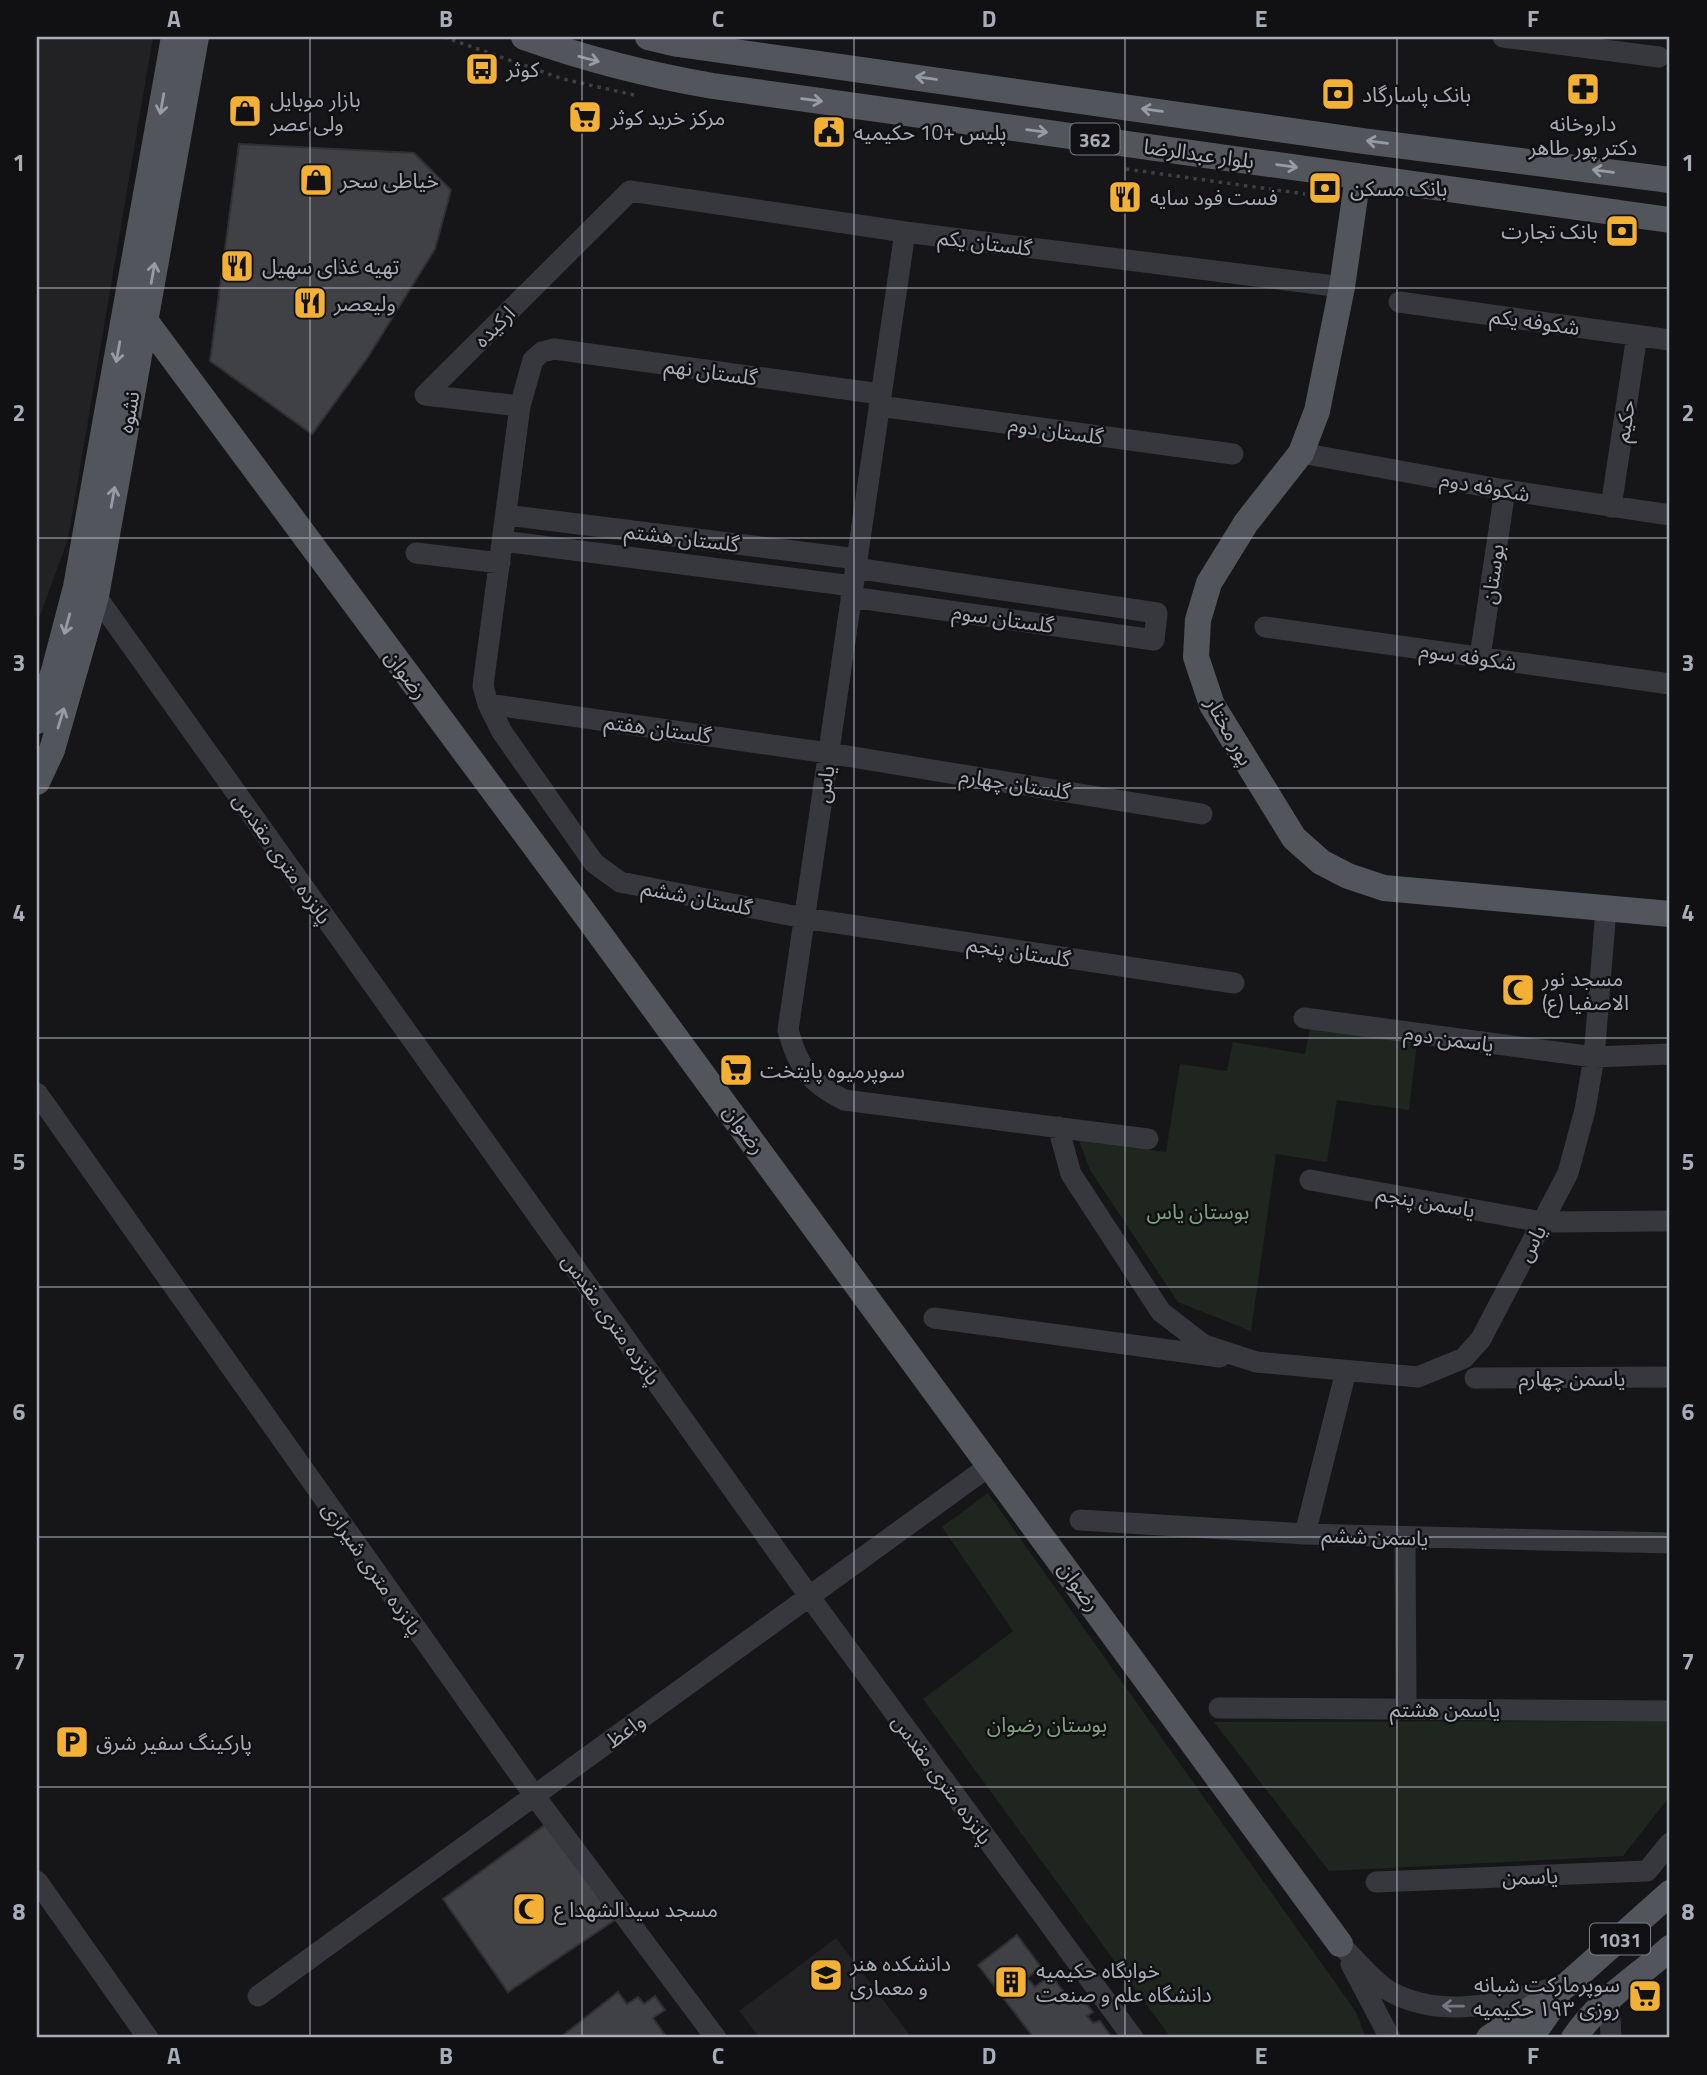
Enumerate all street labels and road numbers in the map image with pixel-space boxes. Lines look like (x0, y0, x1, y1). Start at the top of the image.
road number: 362 (1070, 124, 1120, 154)
street label: بلوار عبدالرضا (1142, 129, 1256, 177)
street label: گلستان یکم (936, 220, 1034, 264)
street label: ارکیده (466, 298, 522, 354)
street label: شکوفه یکم (1488, 299, 1582, 343)
street label: گلستان نهم (662, 349, 760, 393)
street label: نشوه (109, 389, 147, 435)
street label: حکیم (1605, 397, 1643, 445)
street label: گلستان دوم (1006, 408, 1106, 454)
street label: شکوفه دوم (1437, 462, 1533, 511)
street label: گلستان هشتم (623, 514, 742, 560)
street label: بوستان (1472, 542, 1512, 606)
street label: گلستان سوم (950, 595, 1056, 642)
street label: شکوفه سوم (1417, 633, 1519, 680)
street label: رضوان (378, 642, 436, 706)
street label: پور مختار (1197, 690, 1262, 771)
street label: گلستان هفتم (602, 705, 714, 751)
street label: گلستان چهارم (957, 758, 1073, 809)
street label: یاس (806, 763, 842, 805)
street label: پانزده متری مقدس (226, 785, 340, 931)
street label: گلستان ششم (639, 871, 755, 923)
street label: گلستان پنجم (965, 927, 1073, 975)
street label: یاسمن دوم (1402, 1016, 1496, 1061)
street label: رضوان (716, 1097, 774, 1161)
street label: یاسمن پنجم (1374, 1177, 1478, 1225)
street label: یاس (1508, 1219, 1554, 1267)
street label: پانزده متری مقدس (555, 1246, 669, 1392)
street label: یاسمن چهارم (1518, 1362, 1626, 1395)
street label: پانزده متری شیرازی (315, 1494, 431, 1642)
street label: یاسمن ششم (1321, 1518, 1429, 1554)
street label: رضوان (1051, 1554, 1109, 1618)
street label: یاسمن هشتم (1390, 1693, 1500, 1725)
street label: واعظ (598, 1705, 652, 1755)
street label: پانزده متری مقدس (885, 1707, 1001, 1851)
street label: یاسمن (1501, 1859, 1559, 1893)
road number: 1031 (1590, 1924, 1650, 1954)

